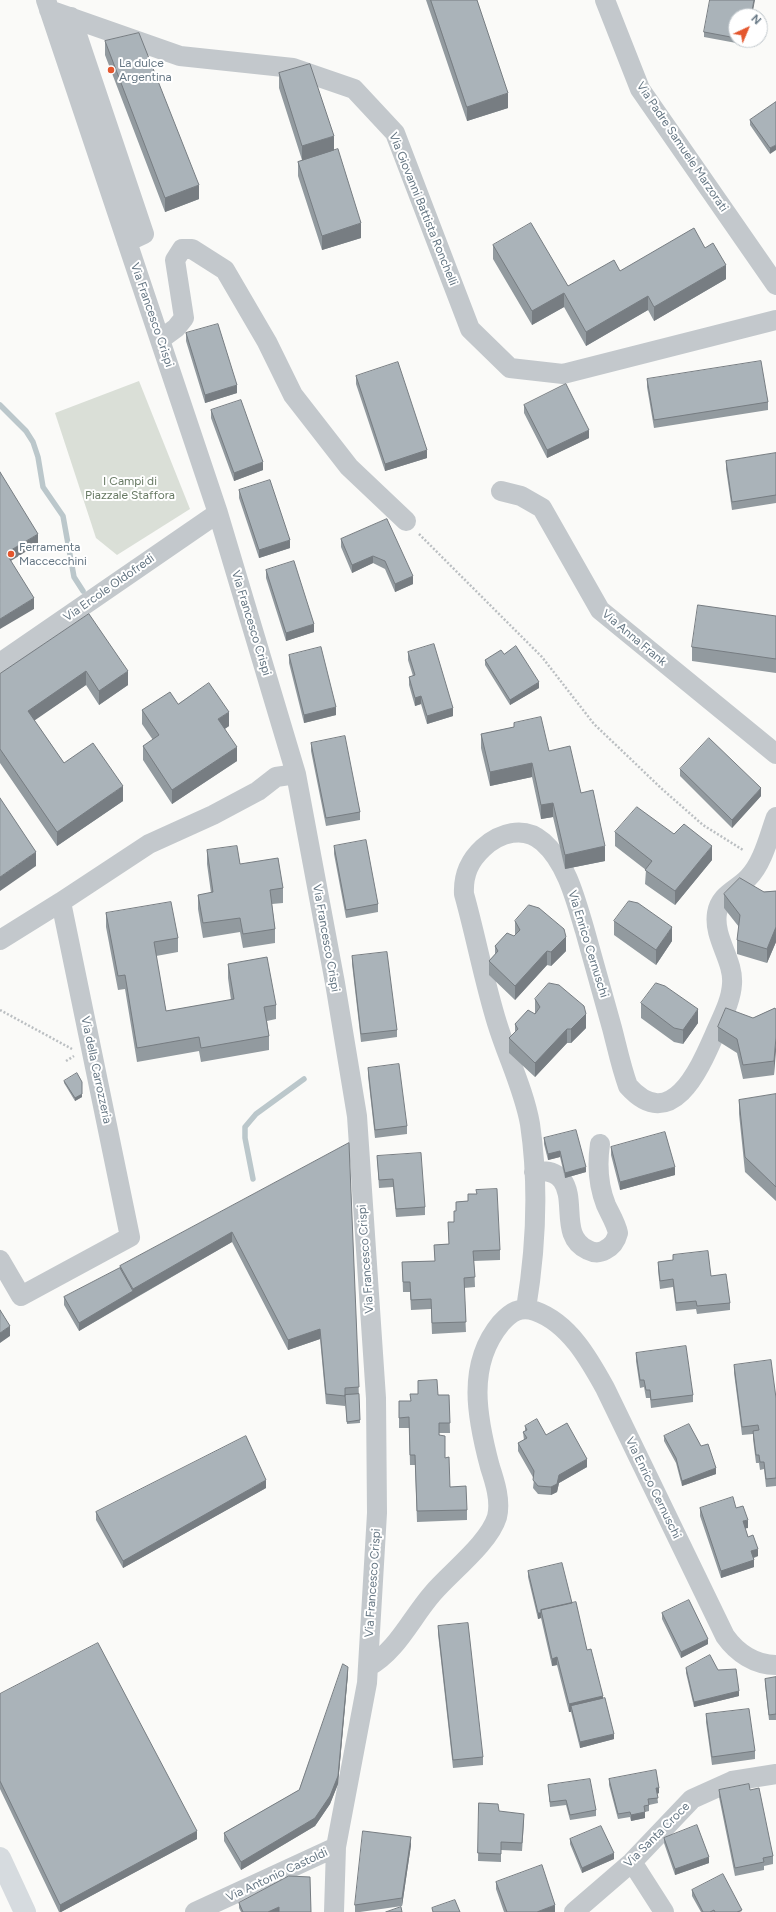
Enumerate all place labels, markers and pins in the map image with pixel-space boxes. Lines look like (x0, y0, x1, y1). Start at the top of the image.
place label: La dulce Argentina (119, 56, 172, 84)
marker: La dulce Argentina (106, 65, 116, 75)
place label: Ferramenta Maccecchini (19, 540, 87, 568)
marker: Ferramenta Maccecchini (6, 549, 16, 559)

